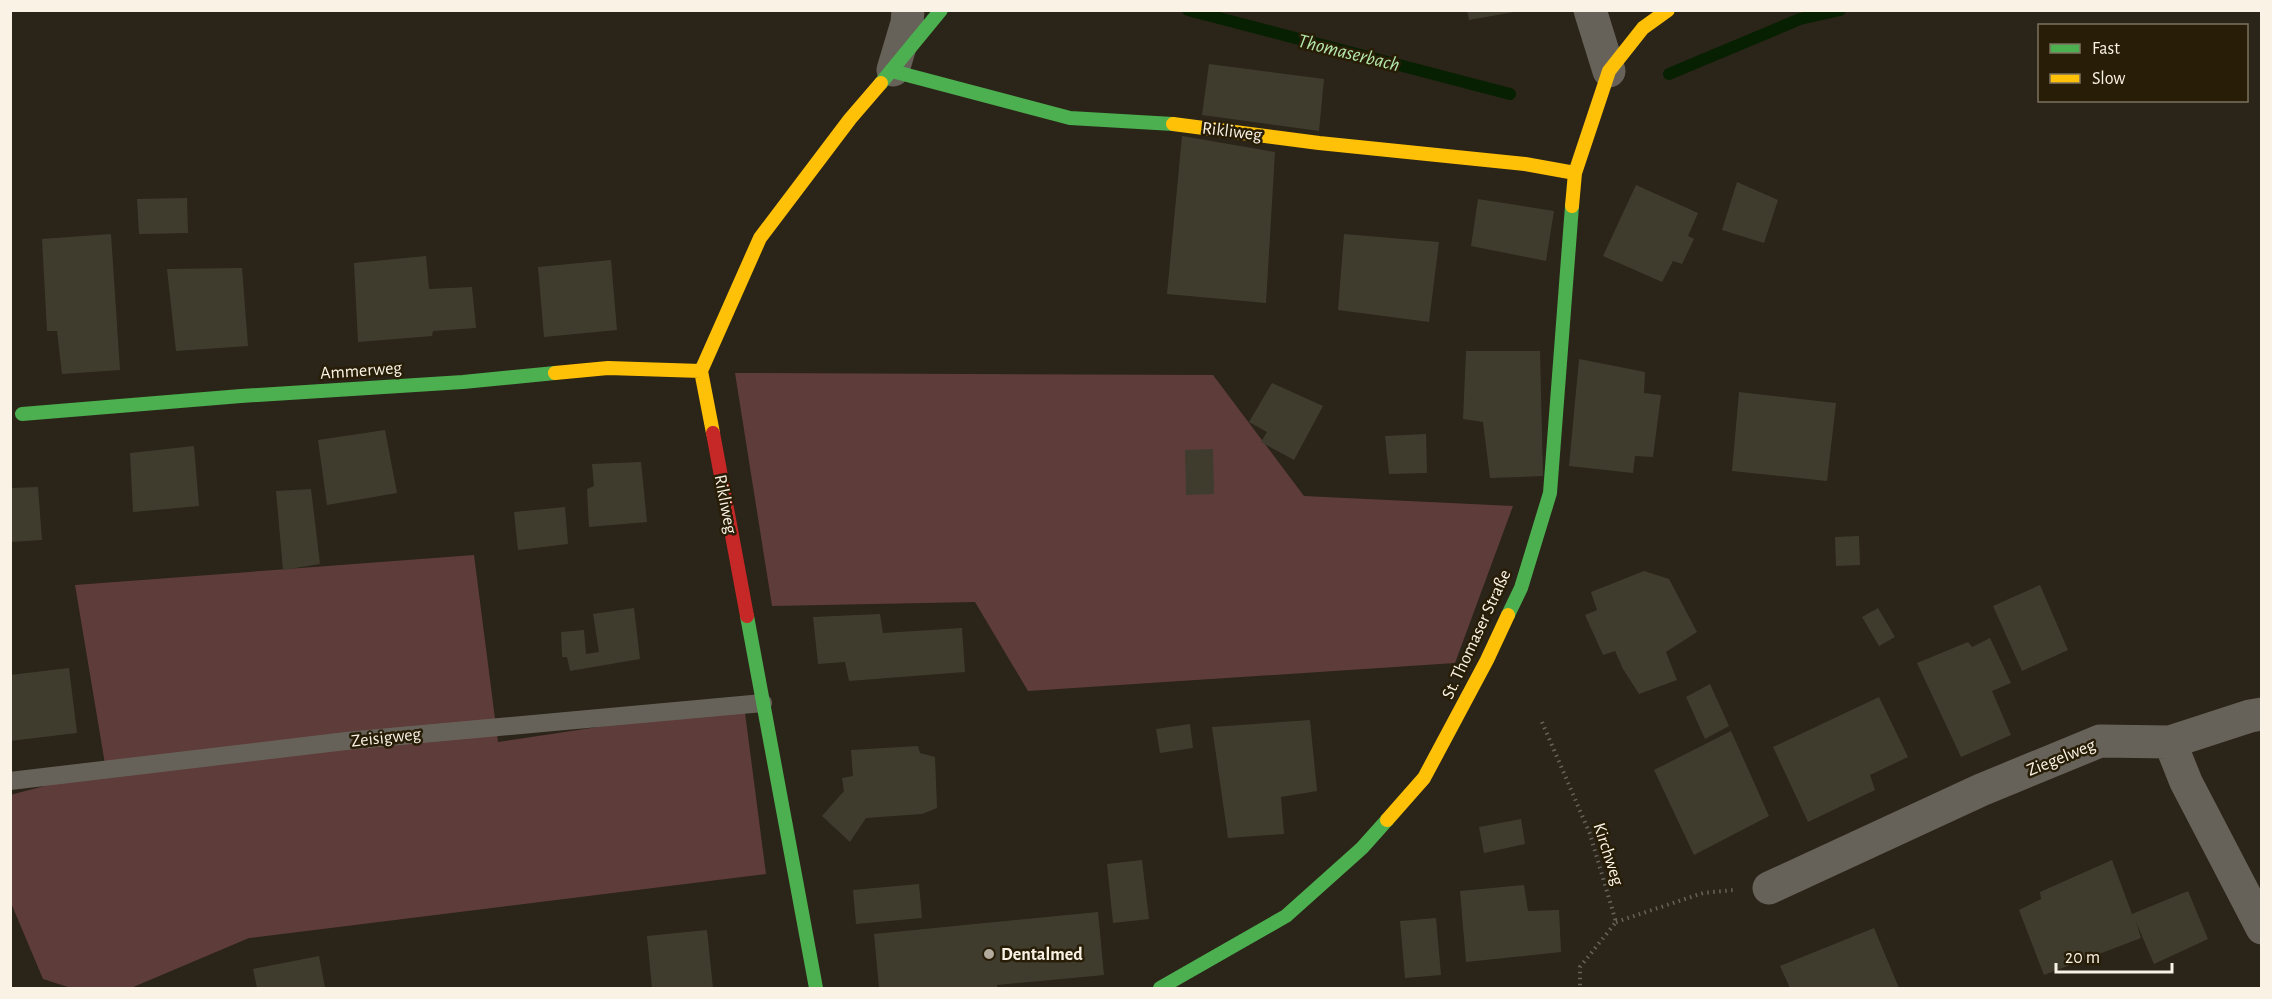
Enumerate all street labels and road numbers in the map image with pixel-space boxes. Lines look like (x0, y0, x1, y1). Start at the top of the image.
street label: Rikliweg (1201, 119, 1263, 145)
street label: Ammerweg (320, 359, 403, 383)
street label: Rikliweg (710, 473, 740, 536)
street label: St. Thomaser Straße (1439, 567, 1515, 702)
street label: Zeisigweg (350, 725, 422, 751)
street label: Ziegelweg (2025, 736, 2098, 780)
street label: Kirchweg (1589, 821, 1627, 888)

